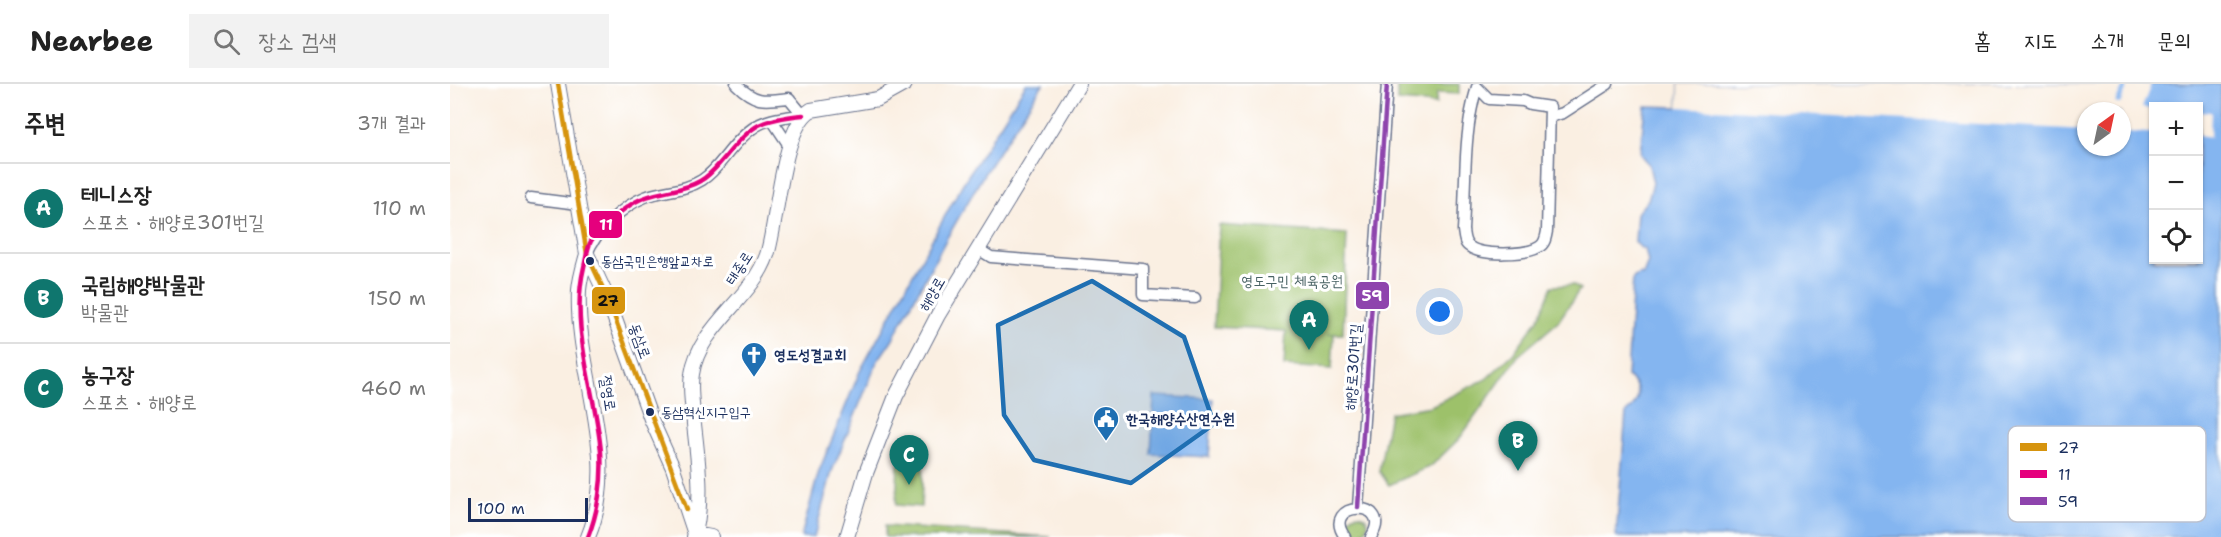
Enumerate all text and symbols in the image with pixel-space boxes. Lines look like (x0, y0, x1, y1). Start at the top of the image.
search box (189, 14, 609, 68)
text: Nearbee (30, 22, 153, 60)
icon: search (210, 25, 243, 58)
text: 장소 검색 (258, 27, 337, 56)
text: 홈 (1974, 27, 1991, 55)
text: 지도 (2024, 27, 2057, 55)
text: 소개 (2090, 27, 2124, 55)
text: 문의 (2157, 27, 2191, 55)
north arrow (2077, 102, 2131, 156)
map controls (2149, 102, 2203, 264)
button: + (2149, 102, 2203, 156)
text: 주변 (24, 105, 66, 140)
text: 3개 결과 (357, 110, 426, 136)
button: − (2149, 156, 2203, 210)
text: 테니스장 (81, 180, 152, 209)
text: A (36, 195, 51, 221)
text: 110 m (372, 195, 426, 221)
text: 스포츠 · 해양로301번길 (81, 209, 264, 235)
line badge: 11 (588, 210, 623, 239)
button: locate (2149, 210, 2203, 264)
text: 11 (599, 214, 613, 235)
street label: 태종로 (721, 247, 757, 289)
place label: 동삼국민은행앞교차로 (601, 252, 714, 270)
marker: 동삼국민은행앞교차로 (584, 255, 596, 267)
text: 국립해양박물관 (81, 270, 205, 299)
park label: 영도구민 체육공원 (1241, 271, 1343, 291)
street label: 해양로 (914, 273, 950, 315)
line badge: 59 (1355, 281, 1390, 310)
text: B (37, 285, 50, 311)
text: 150 m (368, 285, 426, 311)
text: 59 (1362, 285, 1382, 306)
line badge: 27 (591, 286, 626, 315)
text: 27 (597, 290, 619, 311)
your location (1425, 297, 1454, 326)
text: 박물관 (81, 299, 129, 325)
pin: A (1290, 300, 1328, 350)
street label: 동삼로 (624, 321, 656, 361)
street label: 해양로301번길 (1340, 323, 1366, 411)
church icon: 영도성결교회 (739, 340, 769, 378)
place label: 영도성결교회 (774, 345, 846, 365)
text: 농구장 (81, 360, 134, 389)
street label: 절영로 (595, 374, 621, 412)
text: C (37, 375, 50, 401)
text: 460 m (361, 375, 426, 401)
text: 스포츠 · 해양로 (81, 389, 197, 415)
place label: 동삼혁신지구입구 (661, 403, 751, 421)
public building icon: 한국해양수산연수원 (1091, 404, 1121, 442)
marker: 동삼혁신지구입구 (644, 406, 656, 418)
place label: 한국해양수산연수원 (1125, 409, 1235, 429)
pin: B (1498, 422, 1538, 471)
legend (2008, 426, 2206, 522)
pin: C (890, 436, 928, 485)
text: 27 (2058, 437, 2079, 458)
text: 11 (2058, 464, 2071, 485)
text: 59 (2058, 491, 2078, 512)
scale bar (468, 495, 588, 522)
text: 100 m (477, 498, 525, 519)

